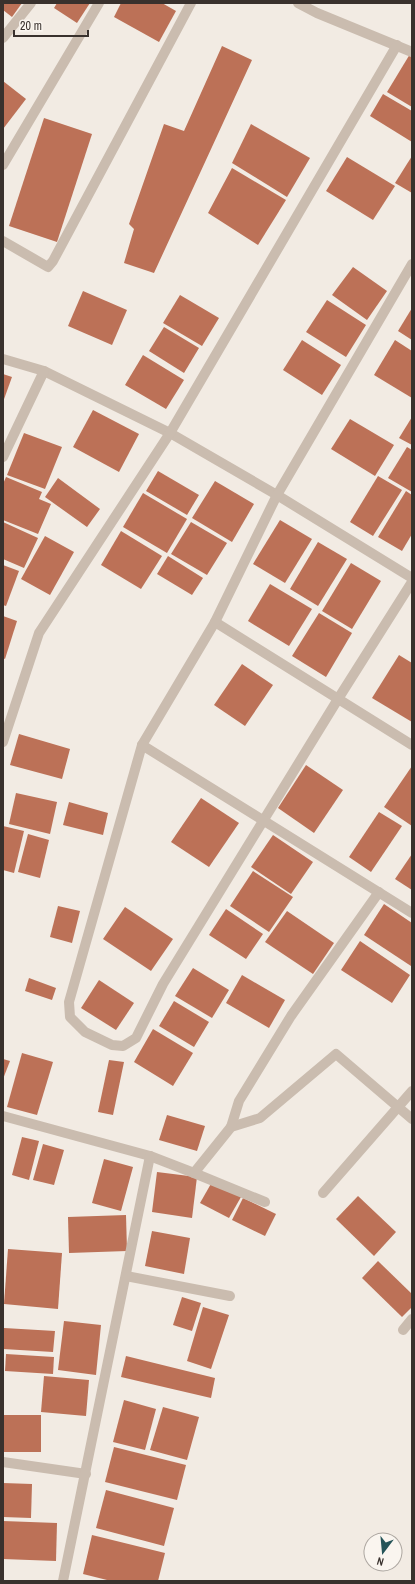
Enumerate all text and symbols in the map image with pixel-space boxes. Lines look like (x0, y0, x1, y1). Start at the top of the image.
scale bar (14, 12, 88, 38)
text: 20 m (20, 18, 42, 34)
north arrow (363, 1532, 403, 1572)
text: N (375, 1554, 385, 1569)

